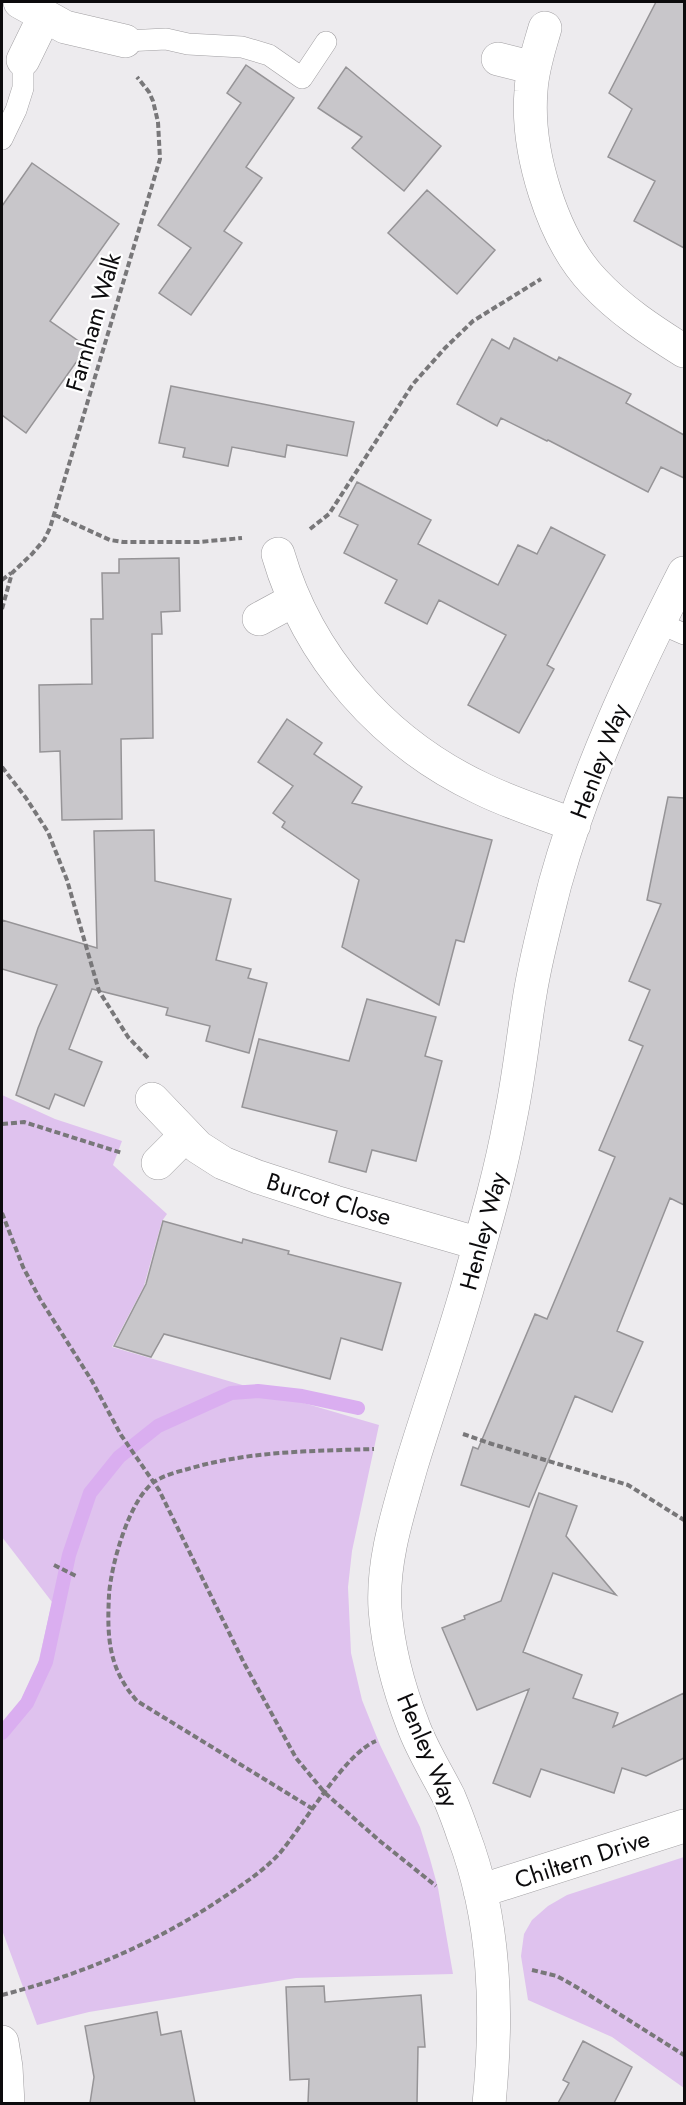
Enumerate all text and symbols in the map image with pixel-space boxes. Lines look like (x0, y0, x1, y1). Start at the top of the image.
street label: Farnham Walk (57, 248, 130, 395)
street label: Henley Way (561, 698, 637, 824)
street label: Burcot Close (262, 1163, 396, 1235)
street label: Henley Way (450, 1168, 516, 1294)
street label: Henley Way (388, 1688, 468, 1813)
street label: Chiltern Drive (510, 1821, 654, 1897)

